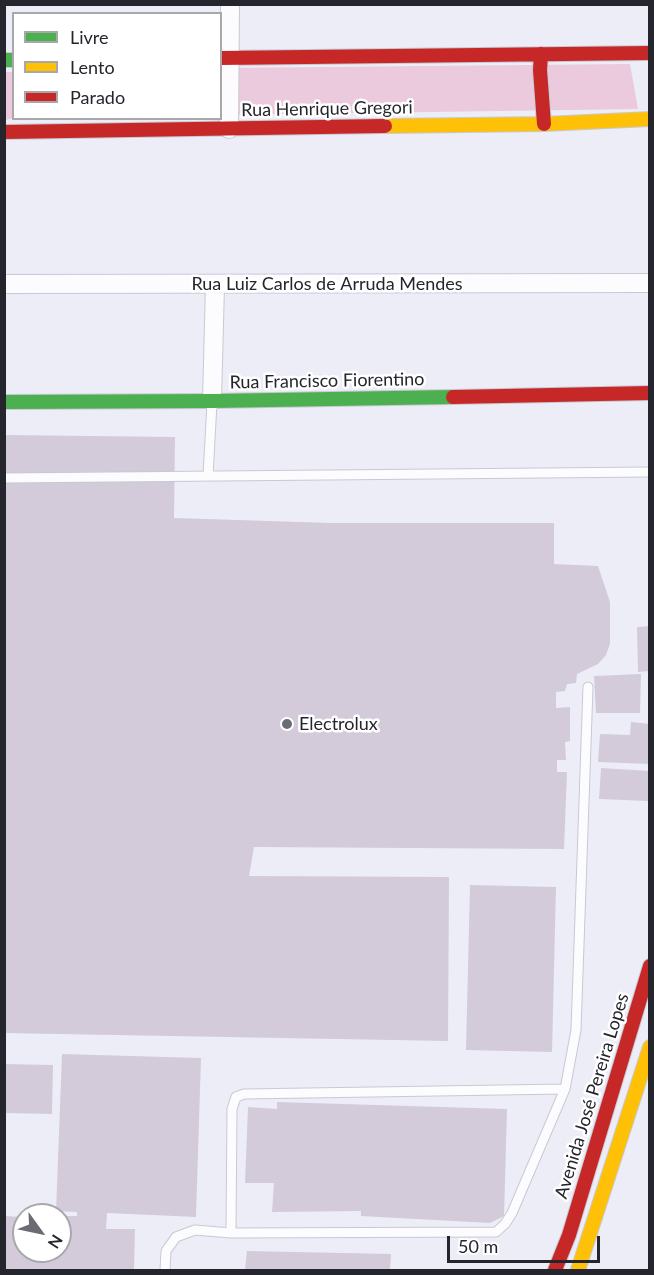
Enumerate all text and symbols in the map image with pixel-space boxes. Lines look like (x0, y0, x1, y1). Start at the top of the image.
legend (12, 12, 222, 120)
text: Livre (70, 26, 109, 48)
text: Lento (70, 56, 115, 78)
text: Parado (70, 86, 125, 108)
street label: Rua Henrique Gregori (241, 97, 413, 121)
street label: Rua Luiz Carlos de Arruda Mendes (191, 273, 463, 295)
street label: Rua Francisco Fiorentino (229, 369, 425, 393)
place label: Electrolux (299, 713, 378, 735)
marker: Electrolux (280, 717, 294, 731)
street label: Avenida José Pereira Lopes (550, 991, 634, 1201)
north arrow (12, 1203, 72, 1263)
scale bar (450, 1224, 603, 1262)
text: N (45, 1232, 67, 1252)
text: 50 m (458, 1235, 498, 1257)

